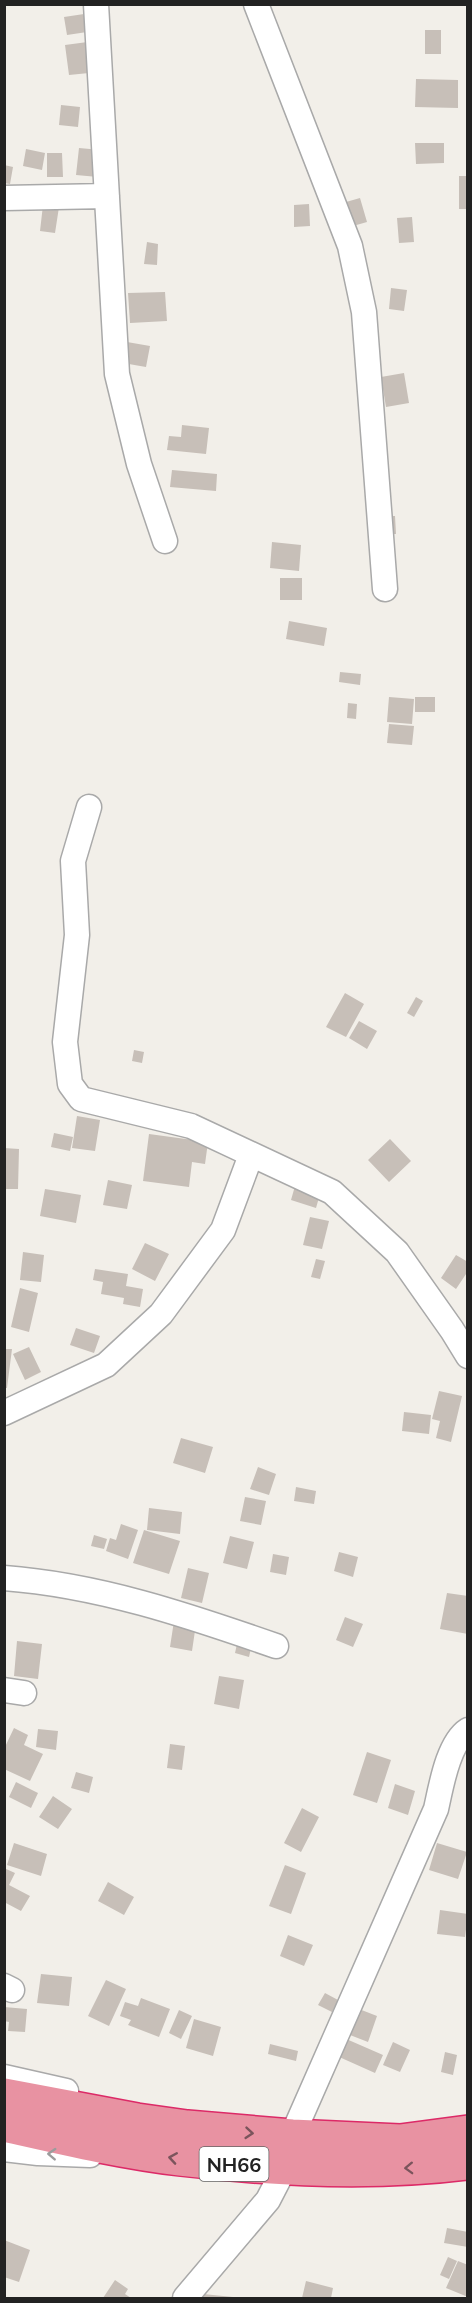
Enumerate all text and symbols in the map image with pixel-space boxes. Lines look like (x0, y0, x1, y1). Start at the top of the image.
one-way arrow (244, 2126, 253, 2139)
one-way arrow (47, 2147, 56, 2160)
road number: NH66 (200, 2147, 268, 2181)
one-way arrow (168, 2152, 177, 2164)
one-way arrow (405, 2161, 414, 2174)

